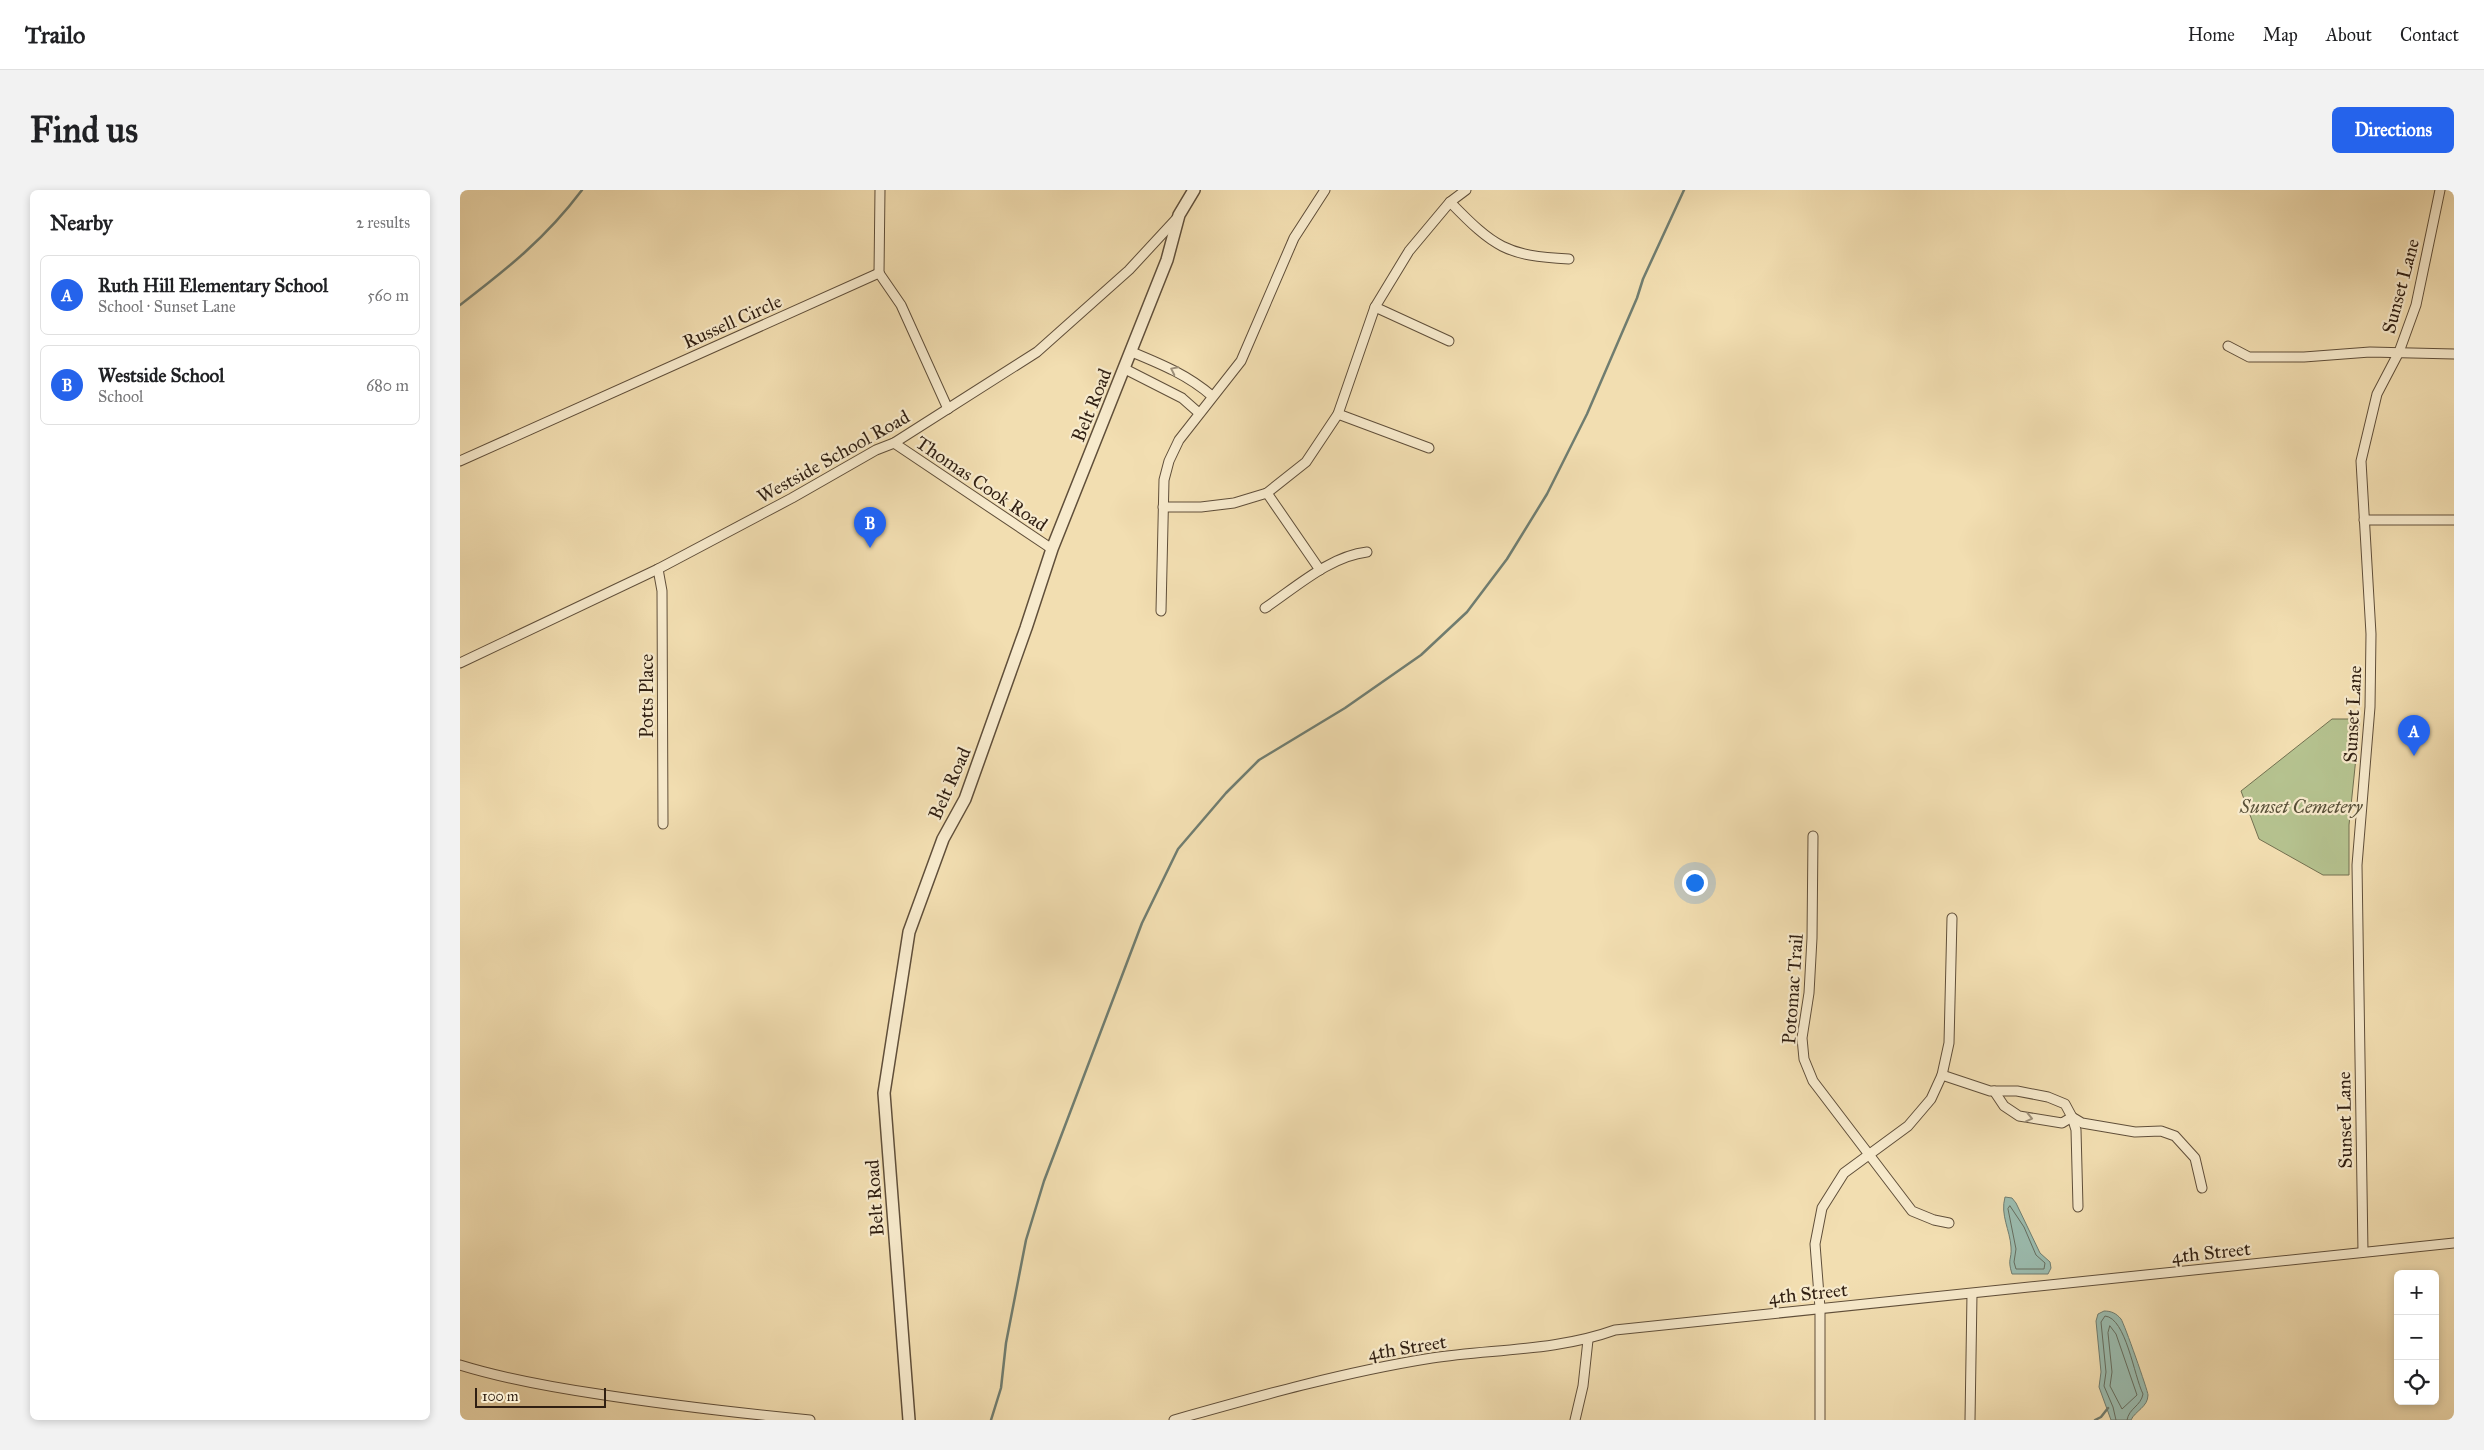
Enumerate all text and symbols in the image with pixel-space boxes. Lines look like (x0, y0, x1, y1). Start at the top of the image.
text: Trailo (25, 20, 85, 50)
text: Home (2188, 24, 2235, 46)
text: Map (2263, 24, 2298, 46)
text: About (2326, 24, 2372, 46)
text: Contact (2400, 24, 2459, 46)
button: Directions (2332, 107, 2454, 153)
text: Find us (30, 109, 138, 152)
text: Nearby (50, 210, 113, 236)
text: 2 results (356, 213, 410, 232)
street label: Sunset Lane (2377, 236, 2424, 336)
text: Ruth Hill Elementary School (98, 274, 328, 297)
text: A (62, 286, 72, 305)
text: 560 m (367, 286, 409, 305)
street label: Russell Circle (679, 289, 785, 353)
text: School · Sunset Lane (98, 297, 236, 316)
text: Westside School (98, 364, 224, 387)
street label: Belt Road (1066, 365, 1117, 445)
one-way arrow (1171, 366, 1180, 376)
text: B (62, 376, 72, 395)
text: 680 m (366, 376, 409, 395)
text: School (98, 387, 143, 406)
street label: Westside School Road (753, 405, 914, 508)
street label: Thomas Cook Road (912, 431, 1052, 536)
pin: B (854, 507, 886, 548)
street label: Potts Place (635, 654, 658, 738)
street label: Sunset Lane (2338, 665, 2367, 763)
pin: A (2398, 715, 2430, 756)
street label: Belt Road (923, 743, 976, 823)
park label: Sunset Cemetery (2239, 795, 2363, 818)
your location (1682, 870, 1708, 896)
street label: Potomac Trail (1777, 932, 1808, 1045)
street label: Sunset Lane (2332, 1071, 2357, 1169)
one-way arrow (2024, 1113, 2033, 1123)
street label: Belt Road (860, 1158, 889, 1237)
street label: 4th Street (2170, 1237, 2252, 1268)
map controls (2394, 1270, 2439, 1405)
button: + (2394, 1270, 2439, 1315)
street label: 4th Street (1767, 1278, 1849, 1309)
button: − (2394, 1315, 2439, 1360)
street label: 4th Street (1366, 1330, 1448, 1365)
button: locate (2394, 1360, 2439, 1405)
scale bar (475, 1385, 606, 1408)
text: 100 m (482, 1388, 519, 1405)

